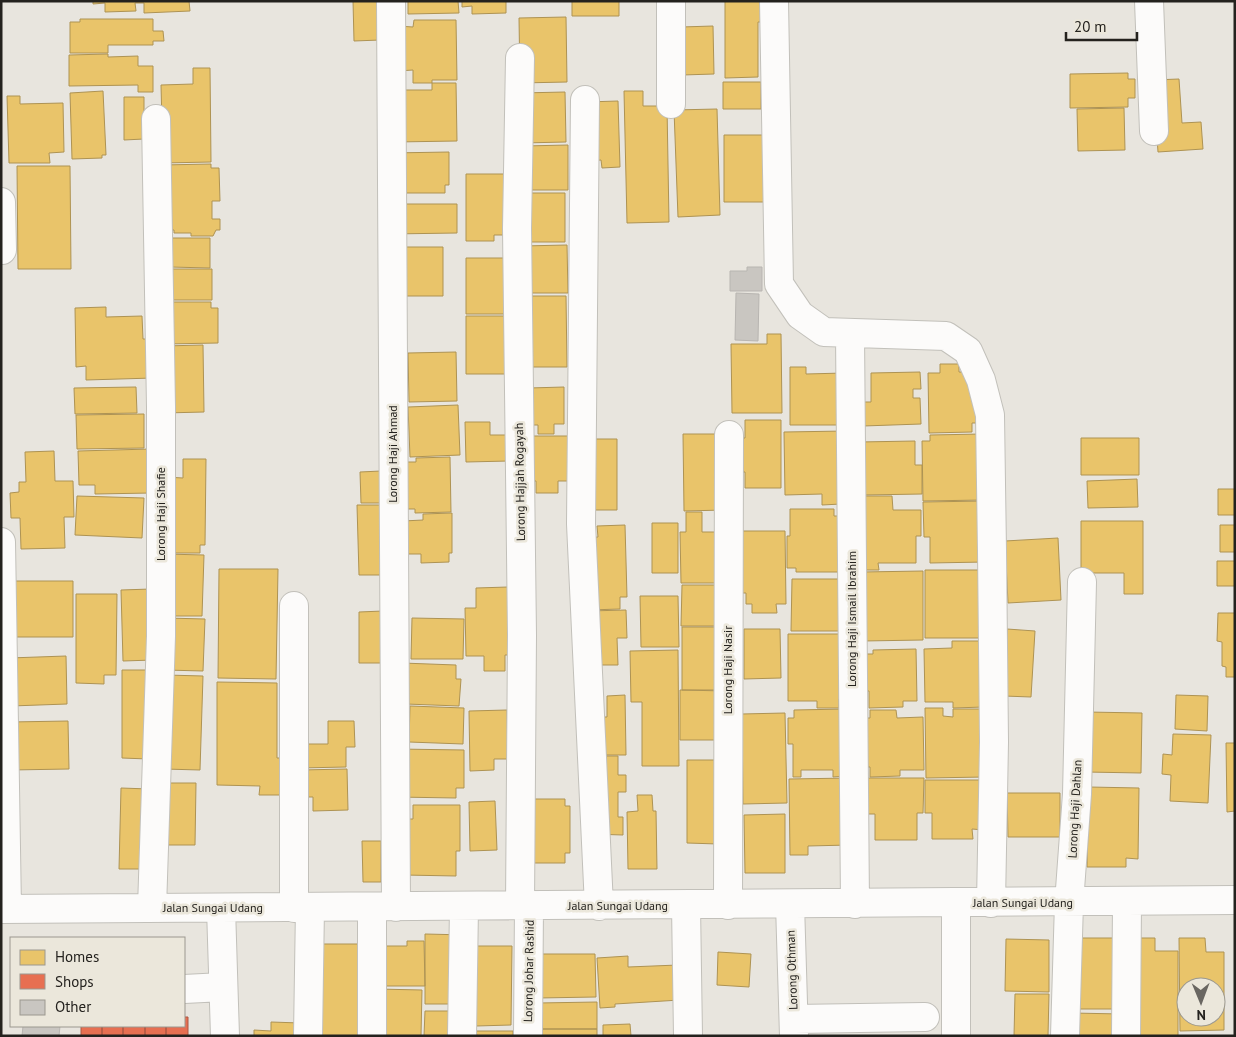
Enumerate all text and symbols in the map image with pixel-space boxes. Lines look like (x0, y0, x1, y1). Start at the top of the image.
scale bar (1066, 10, 1137, 42)
text: 20 m (1074, 17, 1107, 36)
street label: Lorong Haji Ahmad (385, 405, 400, 503)
street label: Lorong Hajjah Rogayah (511, 423, 528, 541)
street label: Lorong Haji Shafie (153, 467, 168, 561)
street label: Lorong Haji Ismail Ibrahim (844, 551, 859, 687)
street label: Lorong Haji Nasir (720, 626, 735, 714)
street label: Lorong Haji Dahlan (1064, 759, 1085, 859)
street label: Jalan Sungai Udang (972, 895, 1073, 910)
street label: Jalan Sungai Udang (567, 898, 668, 913)
street label: Jalan Sungai Udang (162, 900, 263, 915)
street label: Lorong Johar Rashid (520, 920, 537, 1022)
street label: Lorong Othman (783, 930, 800, 1010)
legend (10, 937, 185, 1027)
text: Homes (55, 947, 99, 966)
text: Shops (55, 972, 94, 991)
north arrow (1176, 977, 1226, 1027)
text: Other (55, 997, 91, 1016)
text: N (1196, 1006, 1206, 1024)

